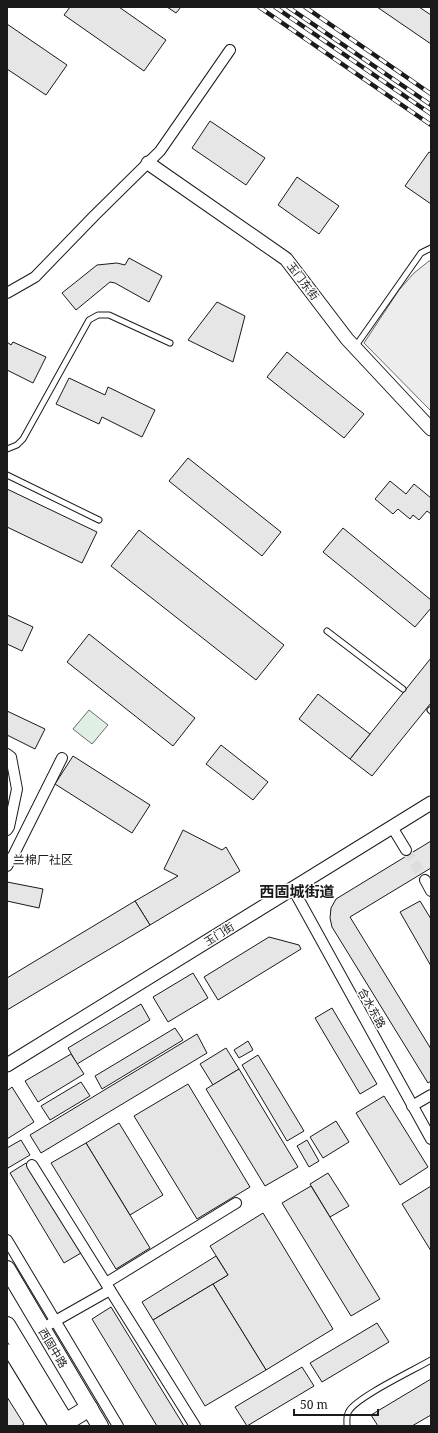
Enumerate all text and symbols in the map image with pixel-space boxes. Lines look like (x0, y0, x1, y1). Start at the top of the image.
street label: 玉门东街 (284, 259, 323, 303)
district label: 兰棉厂社区 (13, 851, 73, 868)
district label: 西固城街道 (259, 881, 335, 901)
street label: 玉门街 (201, 918, 237, 949)
street label: 合水东路 (355, 985, 390, 1031)
street label: 西固中路 (36, 1325, 71, 1370)
scale bar (294, 1391, 378, 1417)
text: 50 m (300, 1396, 328, 1413)

